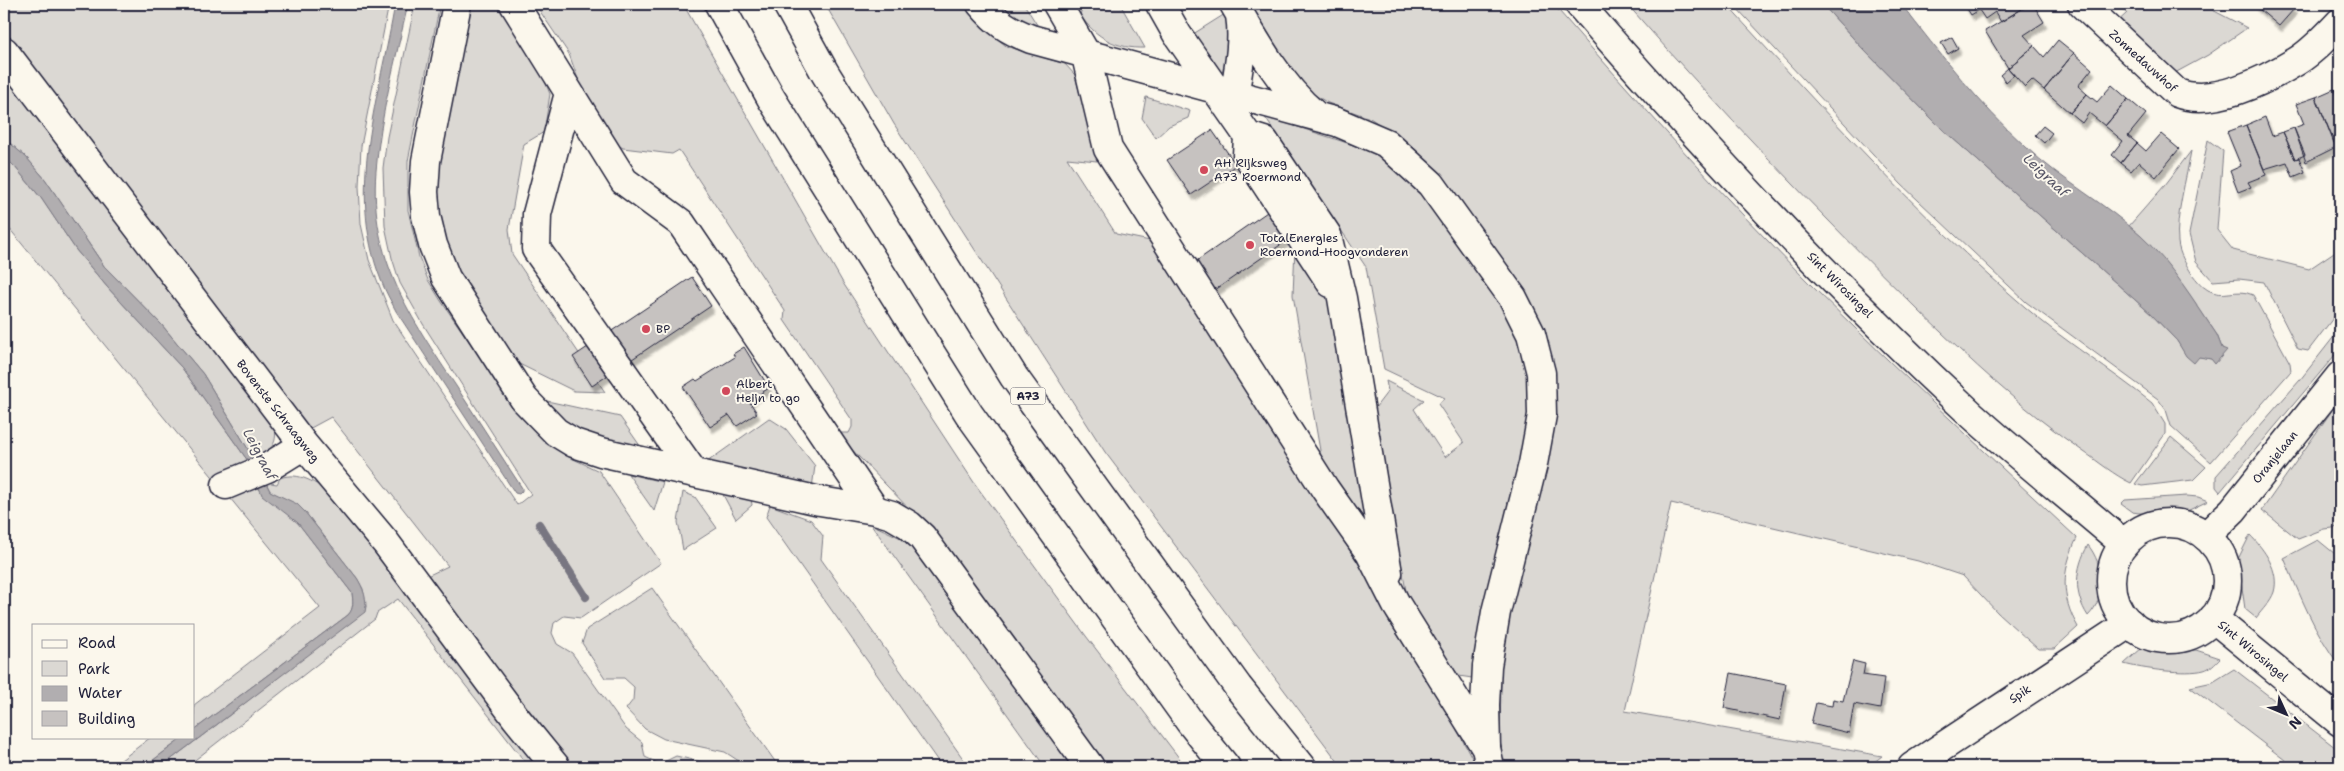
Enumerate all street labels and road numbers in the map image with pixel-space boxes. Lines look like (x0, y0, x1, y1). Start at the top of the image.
street label: Zonnedauwhof (2106, 26, 2181, 96)
street label: Sint Wirosingel (1804, 249, 1877, 322)
street label: Bovenste Schraagweg (233, 356, 323, 466)
road number: A73 (1010, 388, 1046, 404)
street label: Oranjelaan (2249, 427, 2301, 487)
street label: Sint Wirosingel (2214, 617, 2292, 685)
street label: Spik (2006, 681, 2034, 707)

